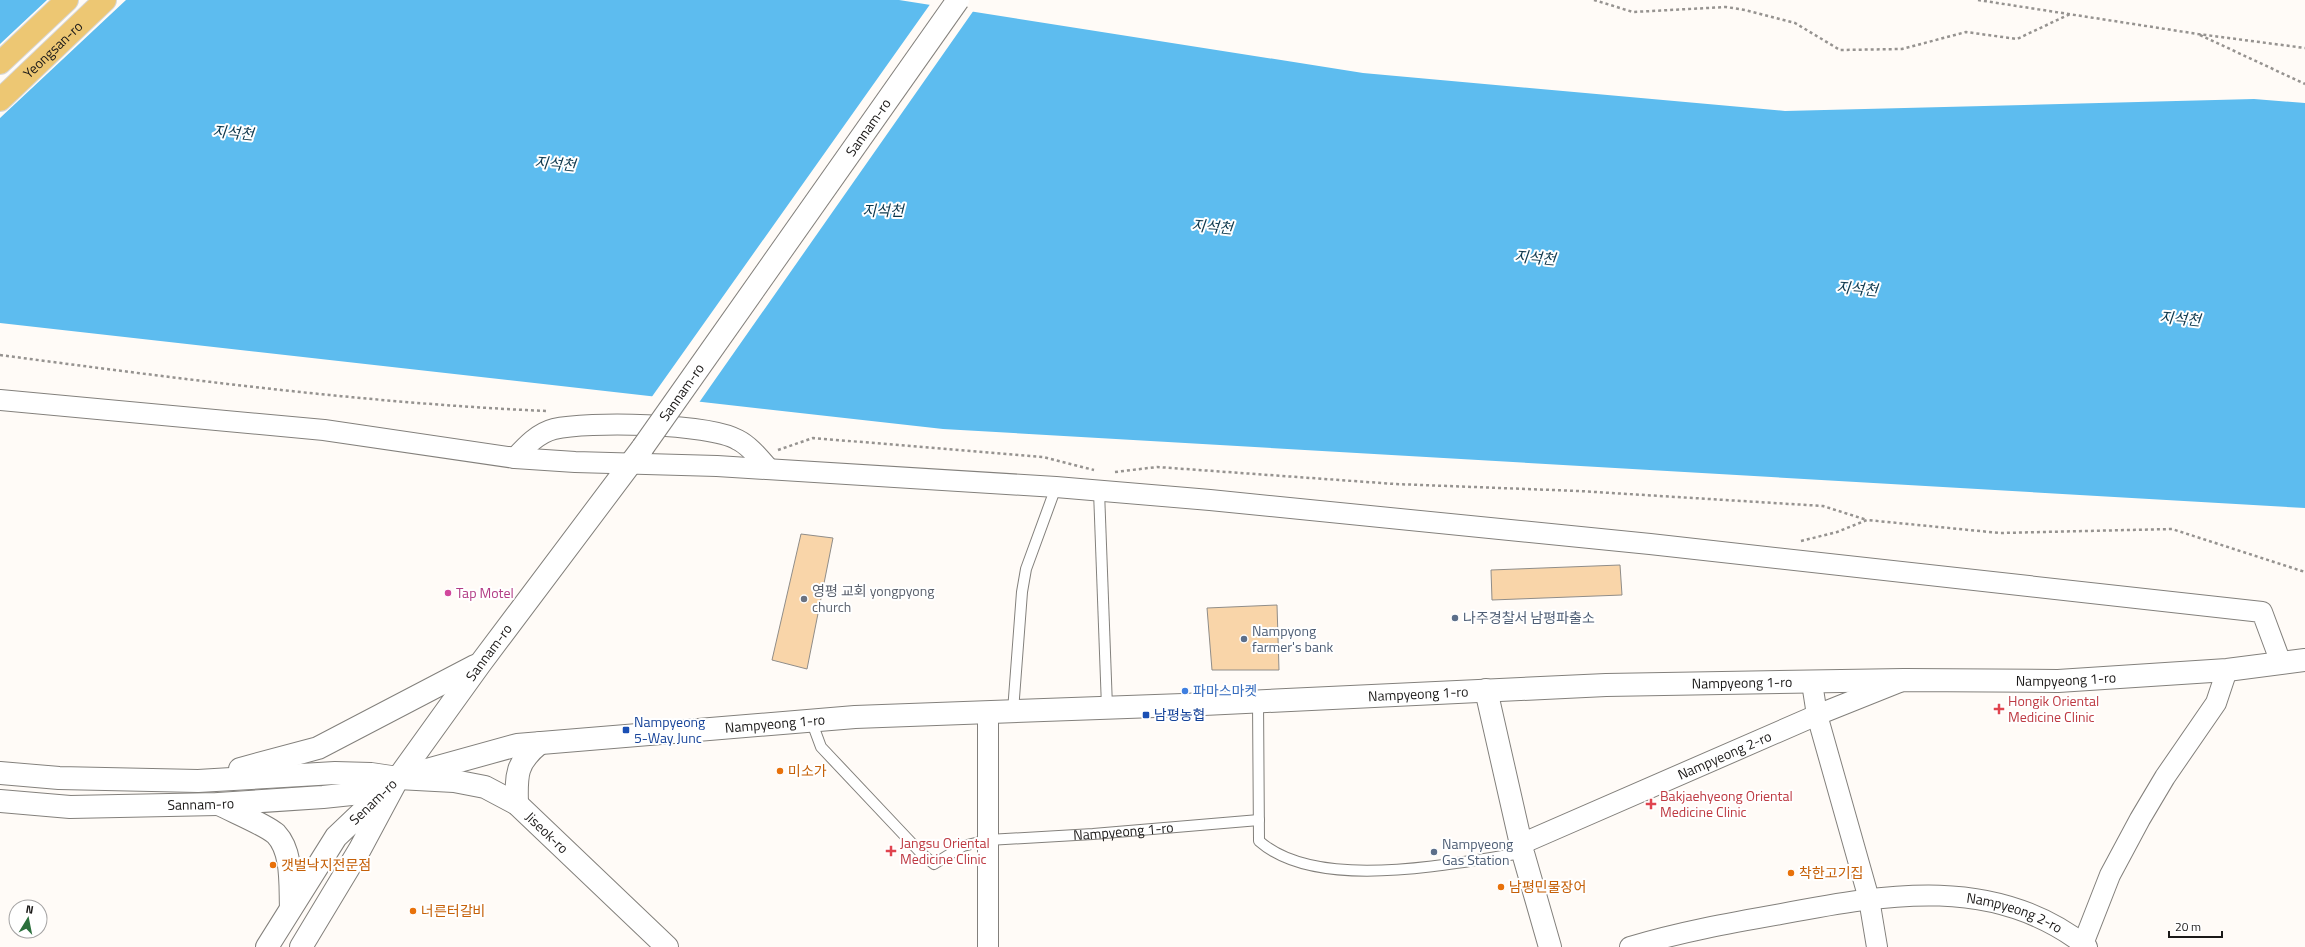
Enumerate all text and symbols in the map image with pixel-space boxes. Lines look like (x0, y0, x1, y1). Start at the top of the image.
street label: Yeongsan-ro (18, 16, 87, 83)
street label: Sannam-ro (840, 94, 896, 160)
water label: 지석천 (211, 119, 257, 146)
water label: 지석천 (533, 150, 579, 177)
water label: 지석천 (862, 199, 906, 222)
water label: 지석천 (1190, 213, 1236, 240)
water label: 지석천 (1513, 244, 1559, 271)
water label: 지석천 (1835, 275, 1881, 302)
water label: 지석천 (2158, 305, 2204, 332)
street label: Sannam-ro (653, 359, 709, 425)
place label: 영평 교회 yongpyong church (812, 580, 934, 617)
place label: Tap Motel (456, 582, 514, 603)
marker: Tap Motel (443, 588, 453, 598)
marker: 영평 교회 yongpyong church (799, 594, 809, 604)
place label: 나주경찰서 남평파출소 (1463, 607, 1595, 628)
marker: 나주경찰서 남평파출소 (1450, 613, 1460, 623)
street label: Sannam-ro (460, 619, 517, 685)
place label: Nampyong farmer's bank (1252, 620, 1333, 657)
marker: Nampyong farmer's bank (1239, 634, 1249, 644)
street label: Nampyeong 1-ro (2016, 666, 2117, 691)
street label: Nampyeong 1-ro (1692, 671, 1792, 694)
place label: 파마스마켓 (1193, 680, 1257, 701)
street label: Nampyeong 1-ro (1367, 681, 1469, 706)
marker: 파마스마켓 (1180, 686, 1190, 696)
place label: Hongik Oriental Medicine Clinic (2008, 690, 2099, 727)
marker: Hongik Oriental Medicine Clinic (1993, 703, 2005, 715)
place label: 남평농협 (1154, 704, 1206, 725)
street label: Nampyeong 1-ro (724, 709, 826, 738)
marker: 남평농협 (1141, 710, 1151, 720)
place label: Nampyeong 5-Way Junc (634, 711, 705, 748)
marker: Nampyeong 5-Way Junc (621, 725, 631, 735)
street label: Nampyeong 2-ro (1674, 725, 1775, 785)
place label: 미소가 (788, 760, 827, 781)
marker: 미소가 (775, 766, 785, 776)
street label: Senam-ro (344, 773, 401, 829)
place label: Bakjaehyeong Oriental Medicine Clinic (1660, 785, 1793, 822)
street label: Sannam-ro (167, 792, 235, 815)
marker: Bakjaehyeong Oriental Medicine Clinic (1645, 798, 1657, 810)
street label: Jiseok-ro (521, 806, 574, 858)
street label: Nampyeong 1-ro (1073, 816, 1174, 845)
place label: Jangsu Oriental Medicine Clinic (900, 832, 990, 869)
place label: Nampyeong Gas Station (1442, 833, 1513, 870)
marker: Jangsu Oriental Medicine Clinic (885, 845, 897, 857)
marker: Nampyeong Gas Station (1429, 847, 1439, 857)
place label: 갯벌낙지전문점 (281, 854, 371, 875)
marker: 갯벌낙지전문점 (268, 860, 278, 870)
place label: 착한고기집 (1799, 862, 1863, 883)
marker: 착한고기집 (1786, 868, 1796, 878)
place label: 남평민물장어 (1509, 876, 1586, 897)
marker: 남평민물장어 (1496, 882, 1506, 892)
street label: Nampyeong 2-ro (1965, 887, 2067, 938)
north arrow (8, 899, 48, 939)
place label: 너른터갈비 (421, 900, 485, 921)
text: N (25, 901, 35, 918)
marker: 너른터갈비 (408, 906, 418, 916)
scale bar (2169, 913, 2222, 939)
text: 20 m (2175, 917, 2201, 936)

